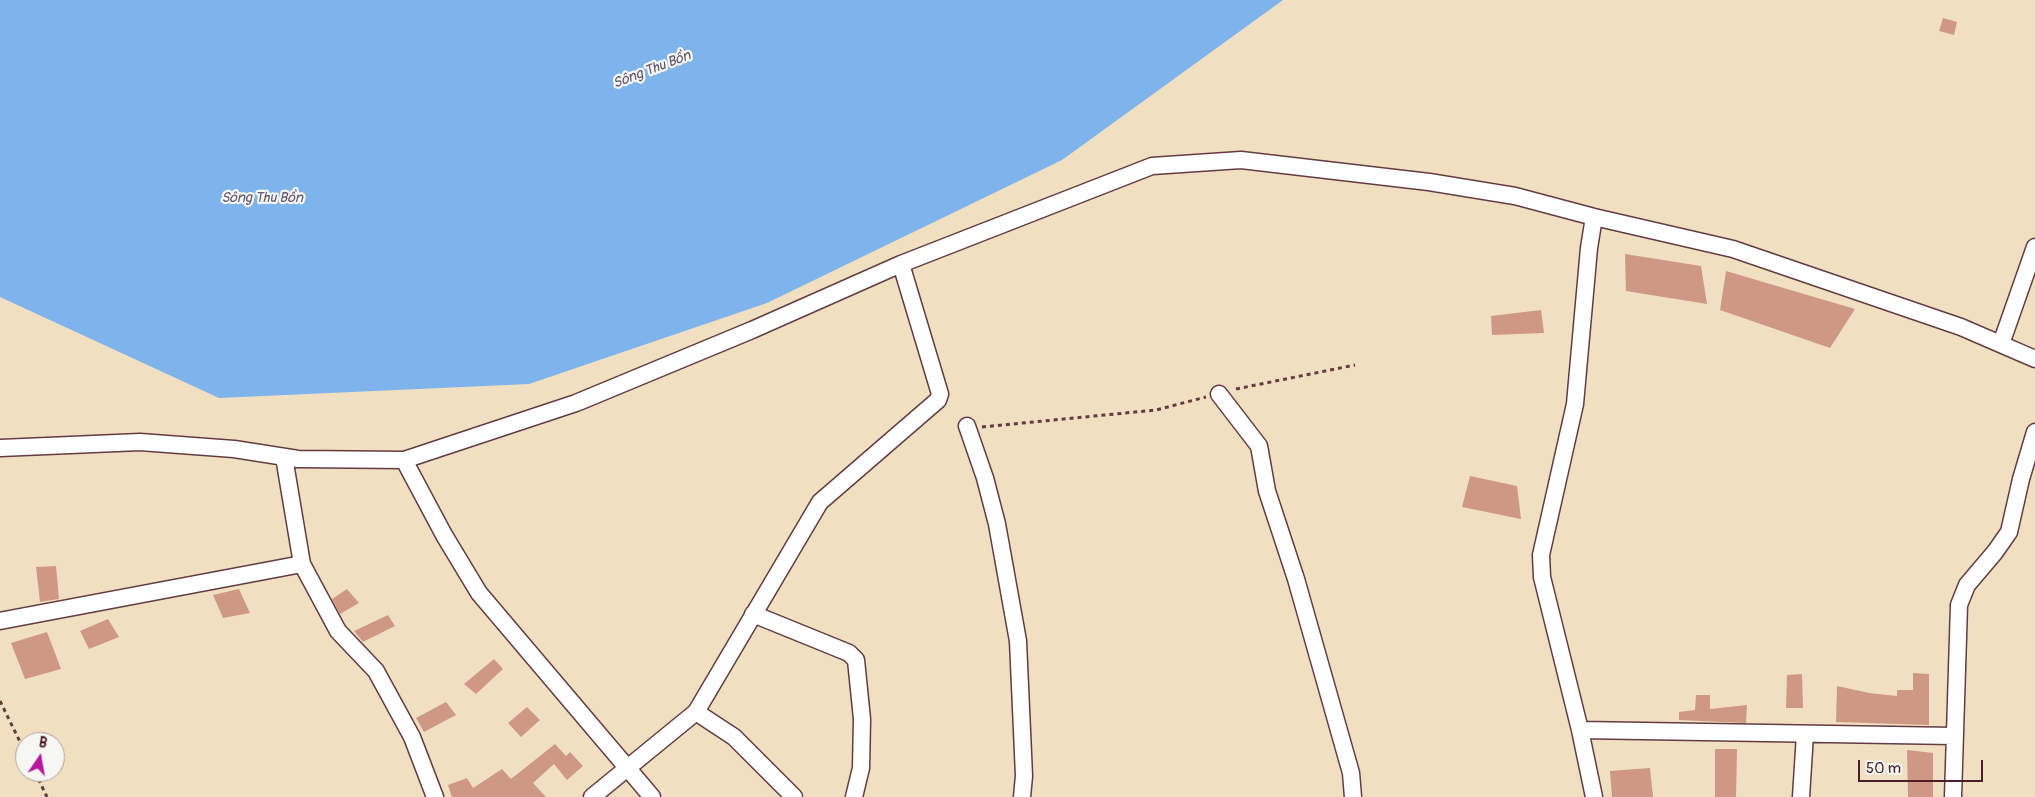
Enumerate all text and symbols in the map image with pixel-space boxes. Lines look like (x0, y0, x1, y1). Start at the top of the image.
water label: Sông Thu Bồn (611, 48, 693, 92)
water label: Sông Thu Bồn (221, 190, 303, 206)
north arrow (15, 732, 65, 782)
text: B (37, 734, 49, 752)
scale bar (1860, 750, 1985, 782)
text: 50 m (1866, 759, 1901, 778)

